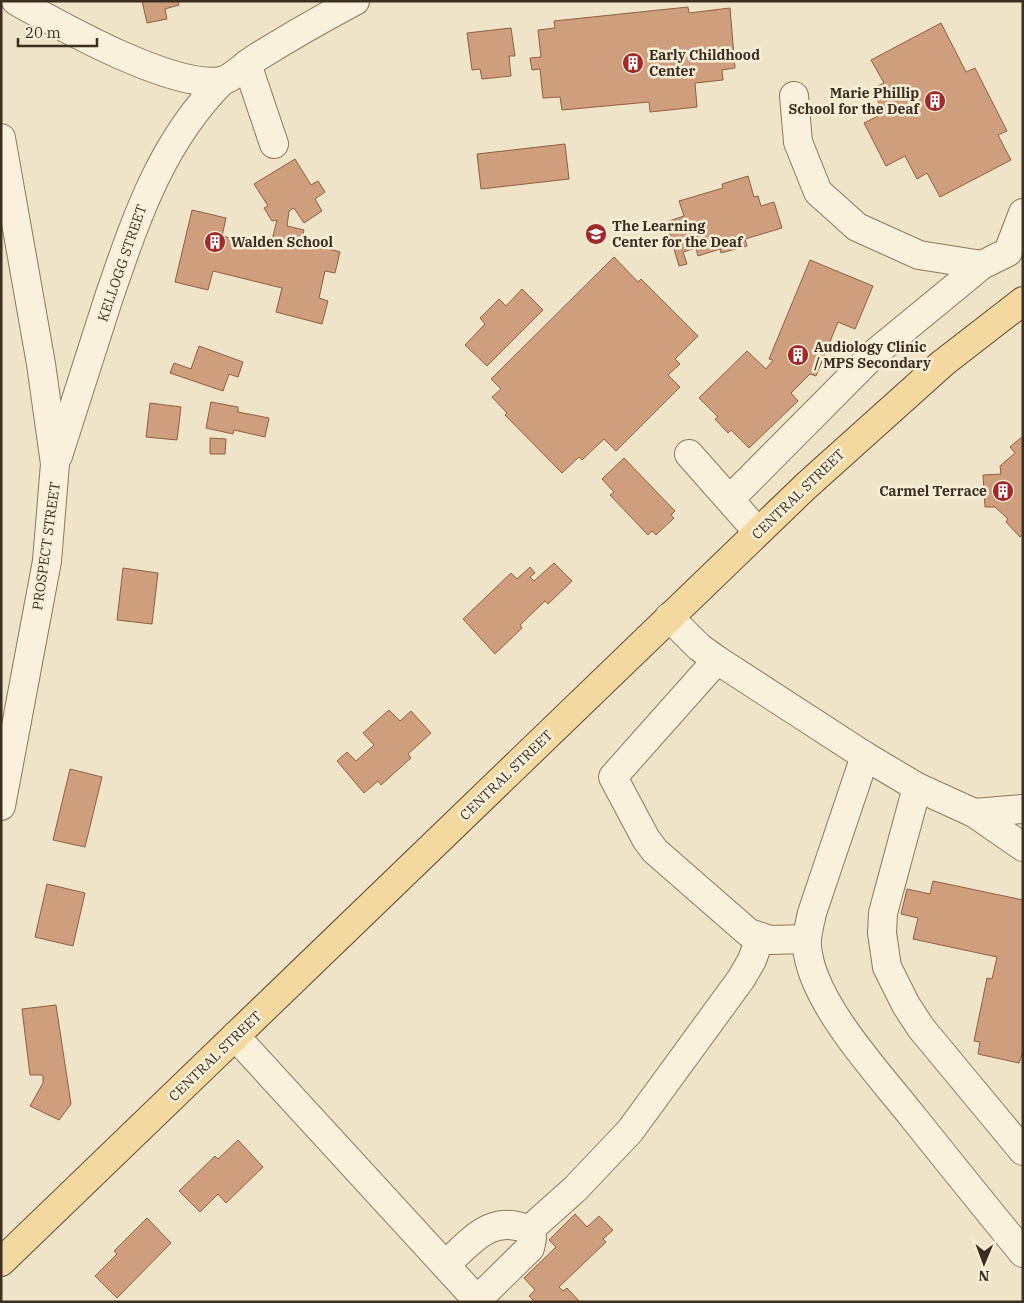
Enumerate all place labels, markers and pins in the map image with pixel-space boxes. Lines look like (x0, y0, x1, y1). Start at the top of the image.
place label: Early Childhood Center (649, 46, 760, 80)
building icon: Early Childhood Center (621, 51, 645, 75)
place label: Marie Phillip School for the Deaf (789, 84, 921, 118)
building icon: Marie Phillip School for the Deaf (923, 89, 947, 113)
place label: The Learning Center for the Deaf (612, 217, 744, 251)
school or university icon: The Learning Center for the Deaf (584, 222, 608, 246)
building icon: Walden School (203, 230, 227, 254)
place label: Walden School (231, 233, 333, 251)
place label: Audiology Clinic / MPS Secondary (814, 338, 931, 372)
building icon: Audiology Clinic / MPS Secondary (786, 343, 810, 367)
building icon: Carmel Terrace (991, 479, 1015, 503)
place label: Carmel Terrace (879, 482, 987, 500)

